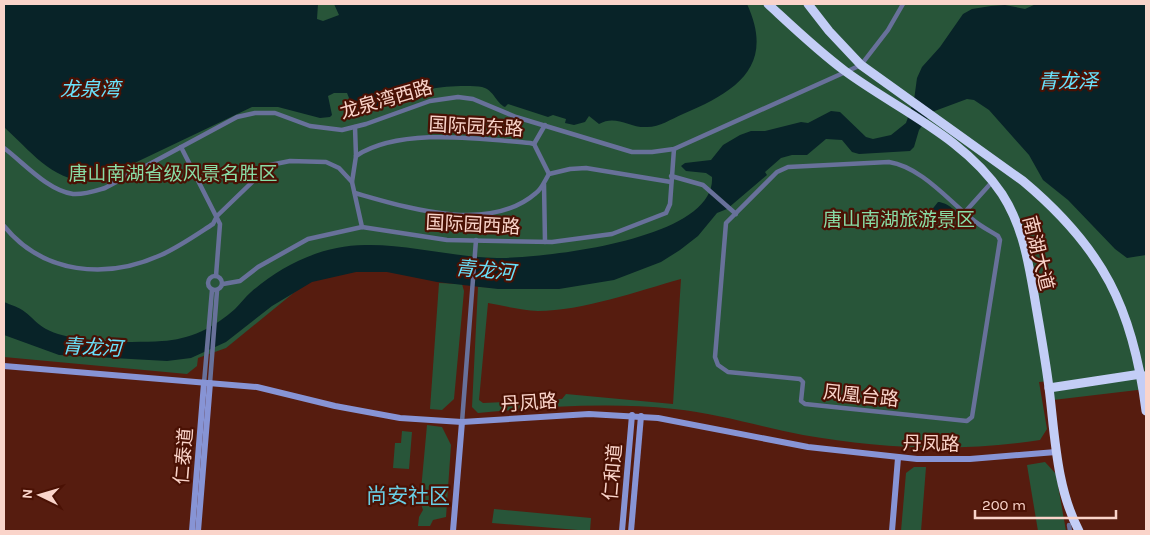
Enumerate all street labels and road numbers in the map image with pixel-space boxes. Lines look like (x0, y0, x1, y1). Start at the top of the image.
street label: 龙泉湾西路 (338, 76, 435, 124)
street label: 国际园东路 (428, 114, 524, 140)
street label: 国际园西路 (425, 212, 521, 238)
street label: 南湖大道 (1018, 214, 1058, 293)
street label: 凤凰台路 (822, 381, 900, 411)
street label: 丹凤路 (500, 390, 558, 416)
street label: 仁泰道 (171, 427, 197, 485)
street label: 丹凤路 (902, 433, 960, 455)
street label: 仁和道 (600, 443, 626, 501)

